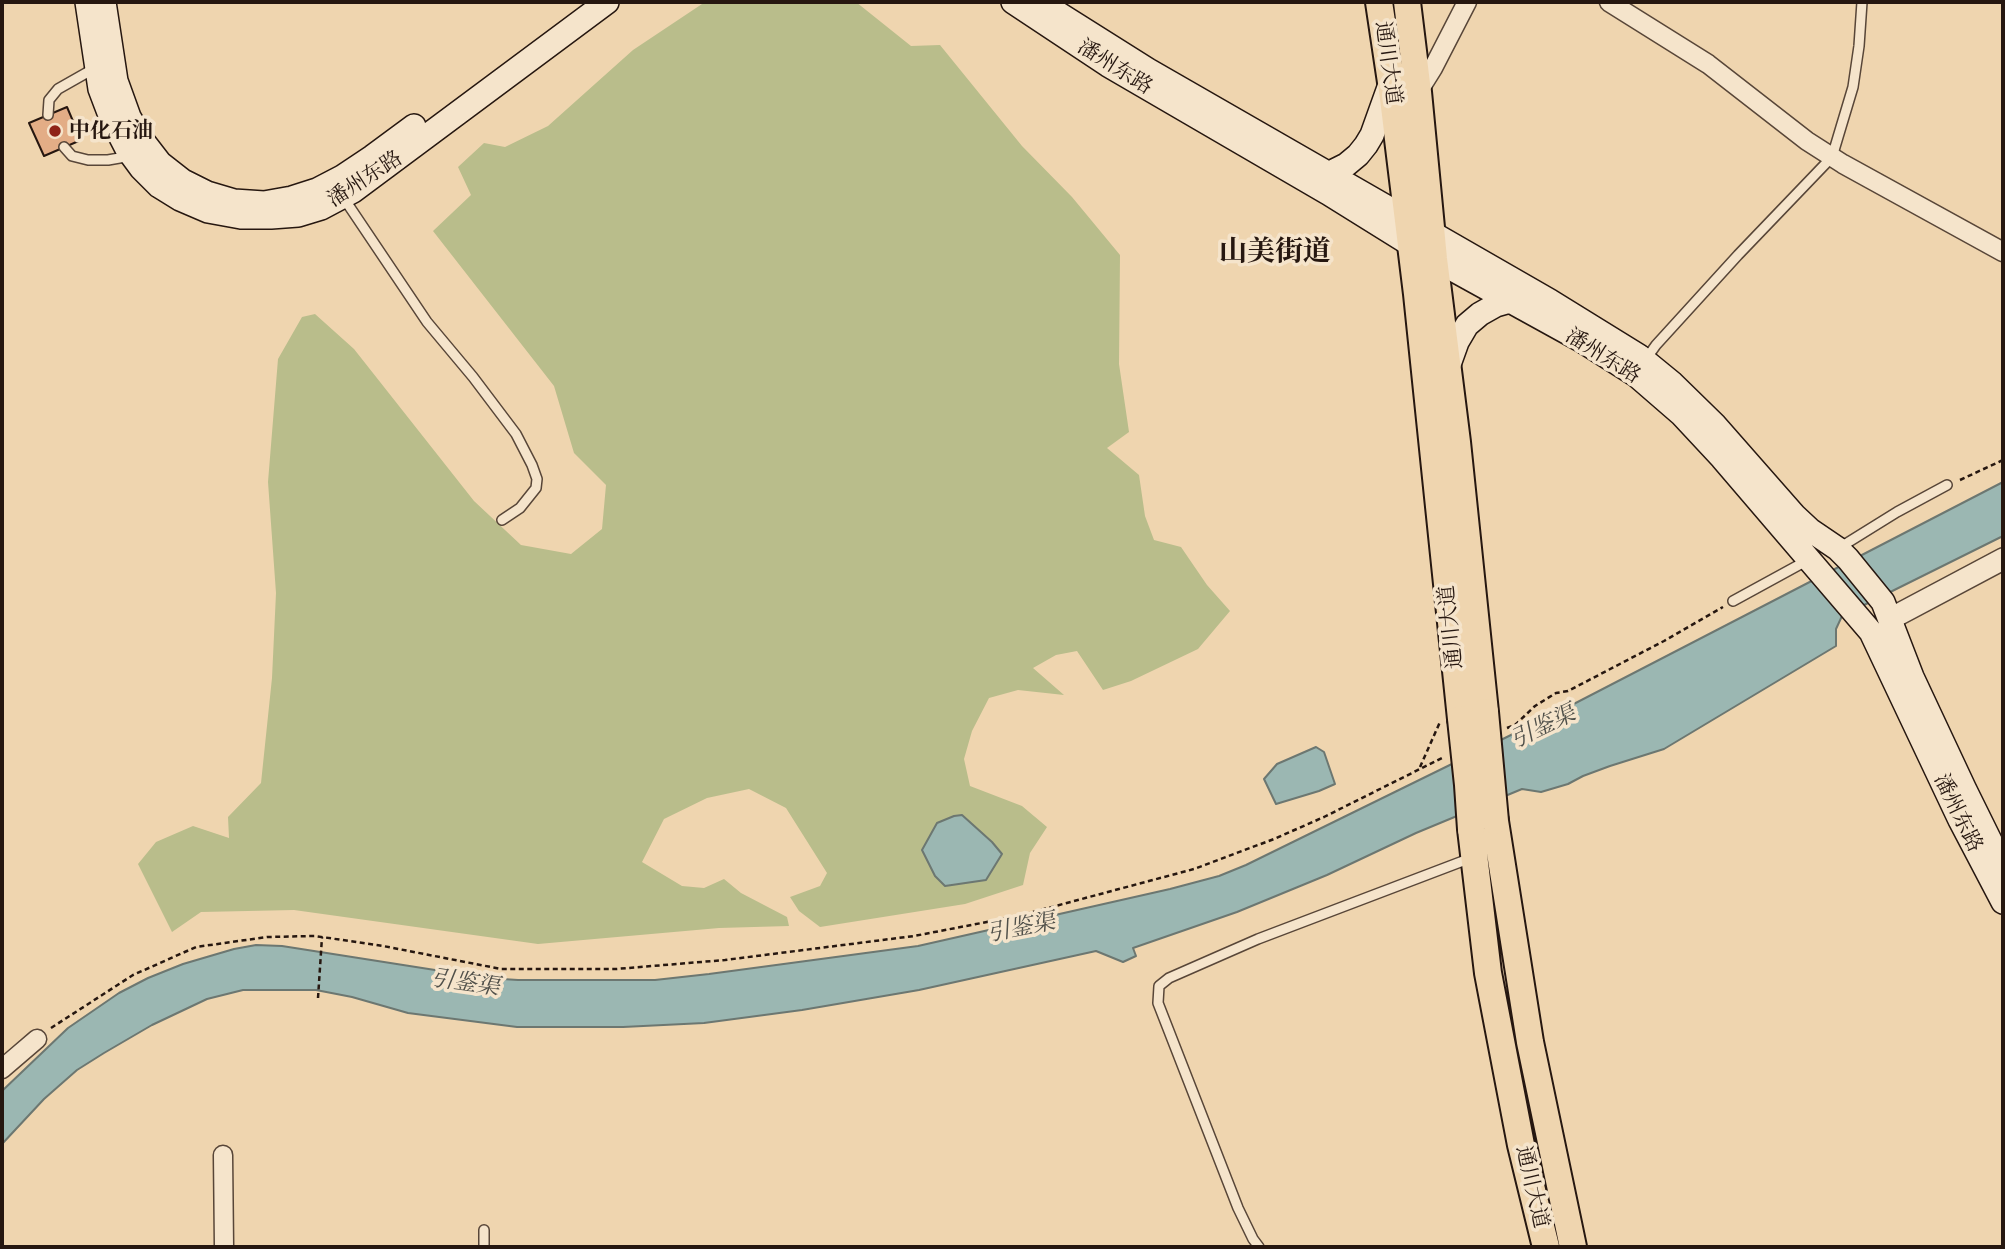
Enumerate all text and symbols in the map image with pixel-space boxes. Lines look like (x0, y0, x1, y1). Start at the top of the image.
street label: 通川大道 (1370, 20, 1406, 106)
street label: 潘州东路 (1073, 34, 1157, 100)
place label: 中化石油 (69, 118, 153, 144)
marker: 中化石油 (47, 123, 63, 139)
street label: 潘州东路 (323, 146, 407, 212)
district label: 山美街道 (1219, 235, 1331, 269)
street label: 潘州东路 (1561, 323, 1645, 389)
street label: 通川大道 (1434, 584, 1468, 670)
water label: 引鉴渠 (1506, 699, 1580, 755)
street label: 潘州东路 (1928, 770, 1988, 856)
water label: 引鉴渠 (985, 908, 1057, 948)
water label: 引鉴渠 (429, 965, 501, 1001)
street label: 通川大道 (1510, 1143, 1554, 1231)

